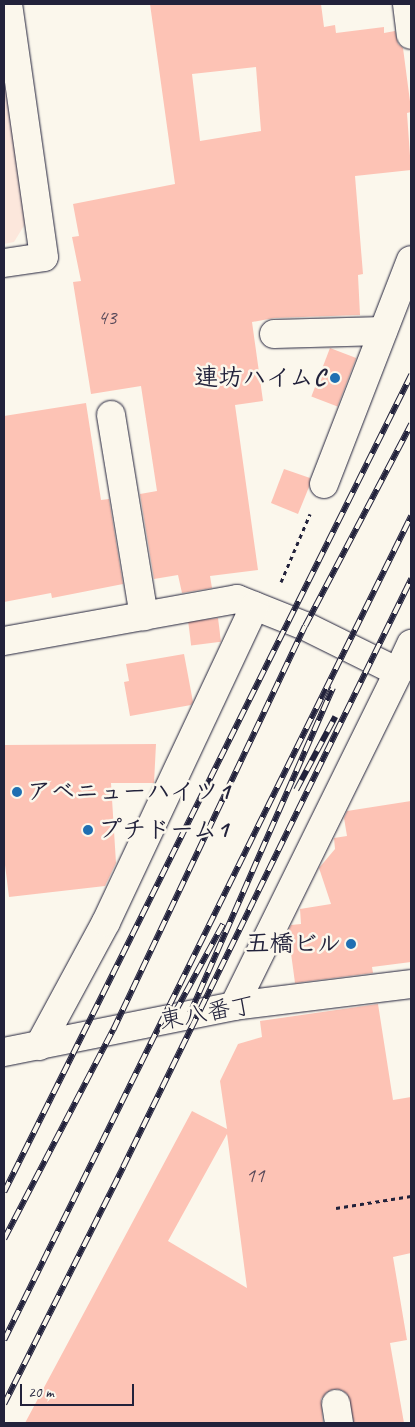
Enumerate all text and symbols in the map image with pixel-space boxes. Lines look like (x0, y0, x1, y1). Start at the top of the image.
house number: 43 (98, 304, 116, 330)
place label: 連坊ハイムC (194, 364, 325, 392)
marker: 連坊ハイムC (329, 372, 341, 384)
place label: アベニューハイツ1 (27, 778, 229, 806)
marker: アベニューハイツ1 (11, 786, 23, 798)
place label: プチドーム1 (98, 816, 229, 844)
marker: プチドーム1 (82, 824, 94, 836)
place label: 五橋ビル (245, 930, 341, 958)
marker: 五橋ビル (345, 938, 357, 950)
street label: 東八番丁 (157, 990, 257, 1036)
house number: 11 (246, 1162, 264, 1188)
scale bar (22, 1374, 136, 1406)
text: 20 m (28, 1383, 54, 1402)

